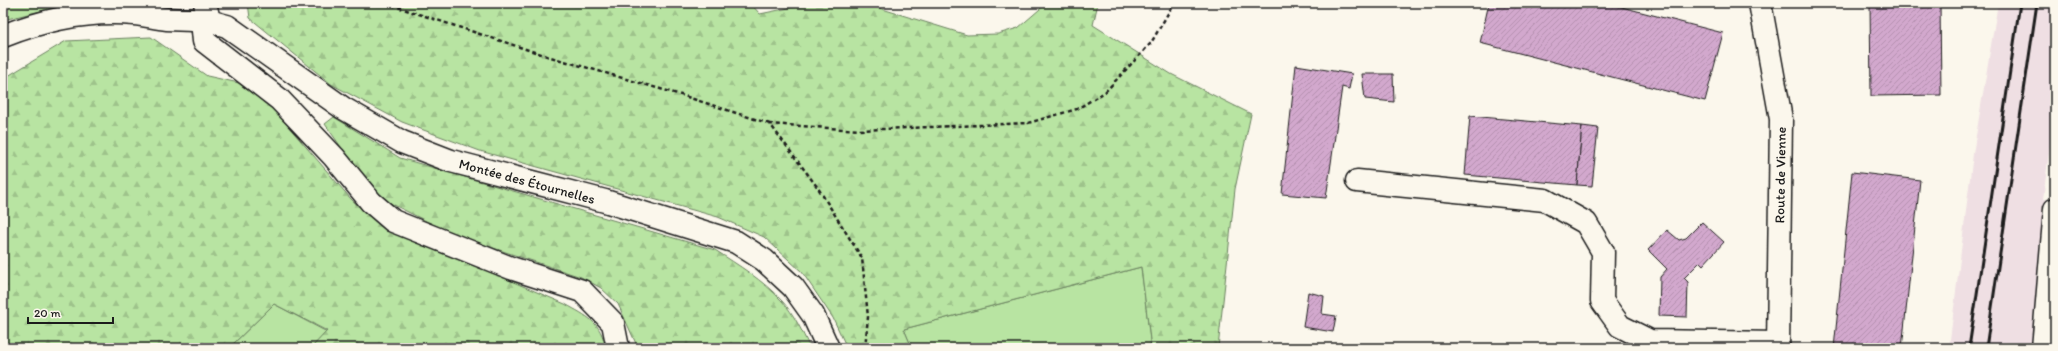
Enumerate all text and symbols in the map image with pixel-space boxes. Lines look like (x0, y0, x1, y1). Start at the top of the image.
street label: Route de Vienne (1771, 126, 1790, 224)
street label: Montée des Étournelles (457, 155, 597, 208)
scale bar (28, 299, 113, 325)
text: 20 m (34, 306, 61, 320)

